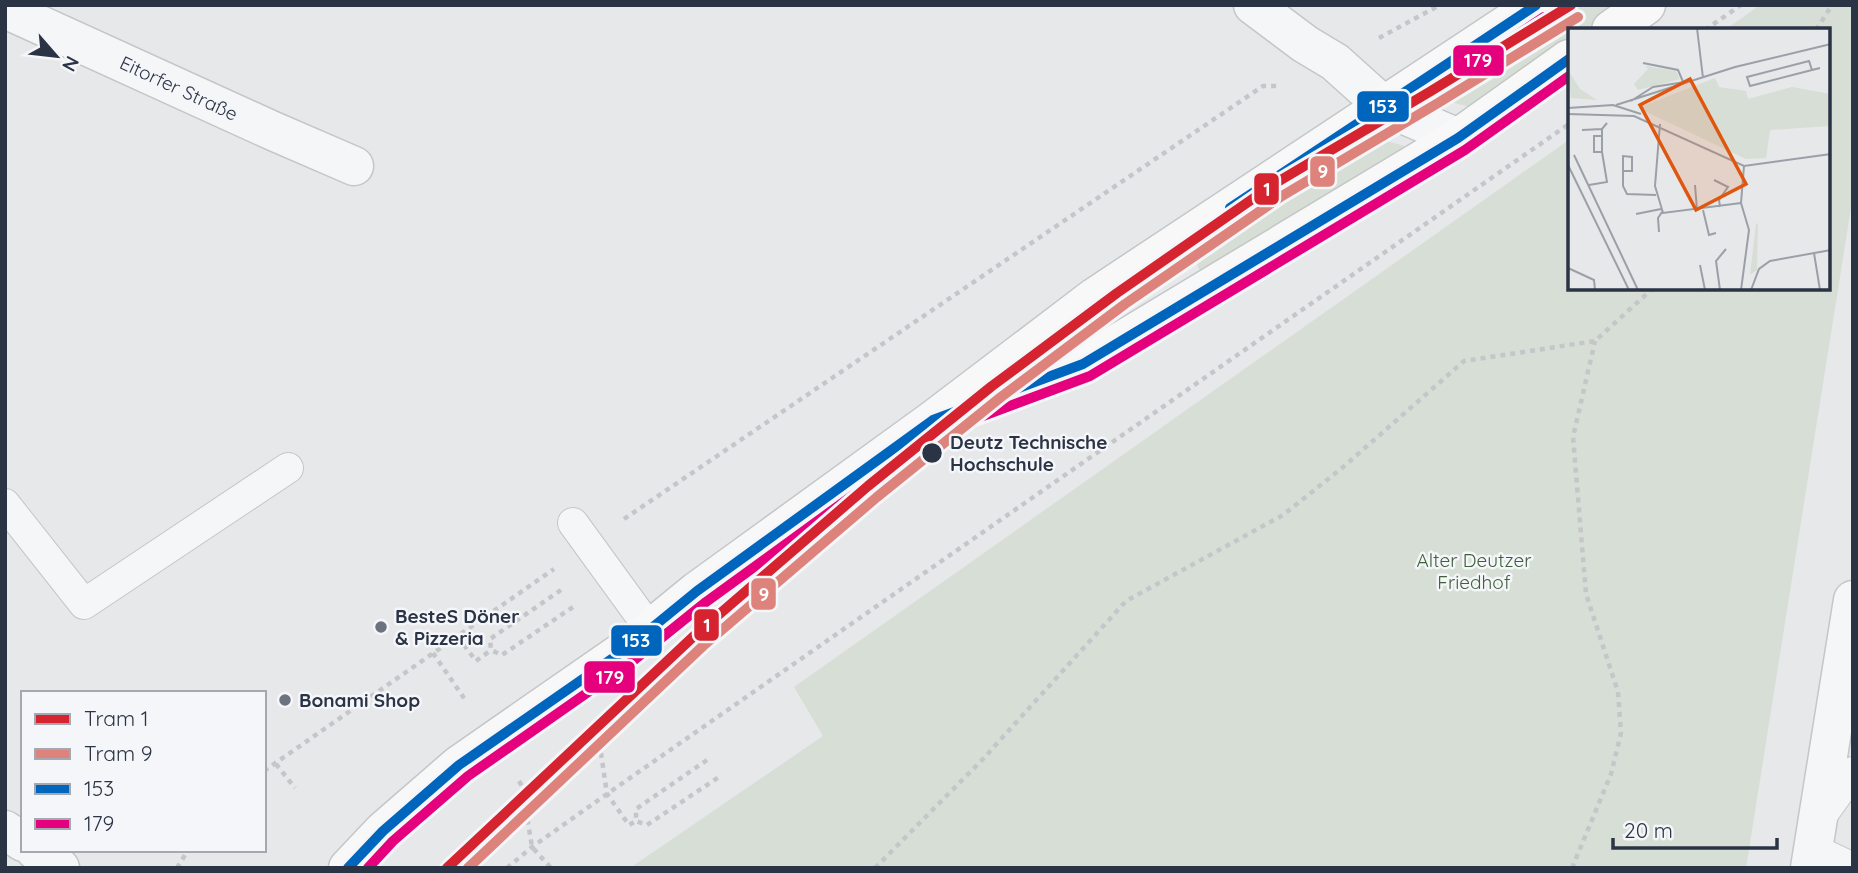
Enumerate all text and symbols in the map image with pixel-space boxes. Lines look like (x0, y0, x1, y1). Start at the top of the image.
north arrow (21, 21, 91, 91)
inset map (1568, 28, 1830, 290)
line badge: 179 (1452, 44, 1505, 77)
text: 179 (1464, 48, 1492, 72)
street label: Eitorfer Straße (116, 50, 242, 126)
text: N (57, 52, 85, 76)
line badge: 153 (1356, 90, 1410, 123)
text: 153 (1369, 94, 1397, 118)
line badge: 9 (1309, 155, 1336, 188)
text: 9 (1318, 159, 1328, 183)
line badge: 1 (1253, 172, 1280, 206)
text: 1 (1263, 177, 1271, 201)
place label: Deutz Technische Hochschule (950, 430, 1107, 476)
marker: Deutz Technische Hochschule (920, 441, 944, 465)
park label: Alter Deutzer Friedhof (1417, 548, 1532, 594)
line badge: 9 (750, 577, 777, 611)
text: 9 (759, 582, 769, 606)
place label: BesteS Döner & Pizzeria (395, 604, 520, 650)
line badge: 1 (693, 608, 720, 642)
text: 1 (703, 613, 711, 637)
marker: BesteS Döner & Pizzeria (373, 619, 389, 635)
line badge: 153 (610, 624, 663, 657)
text: 153 (622, 628, 650, 652)
line badge: 179 (583, 660, 636, 694)
text: 179 (596, 665, 624, 689)
place label: Bonami Shop (299, 688, 420, 712)
legend (21, 691, 266, 852)
marker: Bonami Shop (277, 692, 293, 708)
text: Tram 1 (84, 705, 149, 731)
text: Tram 9 (84, 740, 153, 766)
text: 153 (84, 775, 114, 801)
scale bar (1613, 806, 1778, 850)
text: 179 (84, 810, 114, 836)
text: 20 m (1624, 817, 1673, 843)

